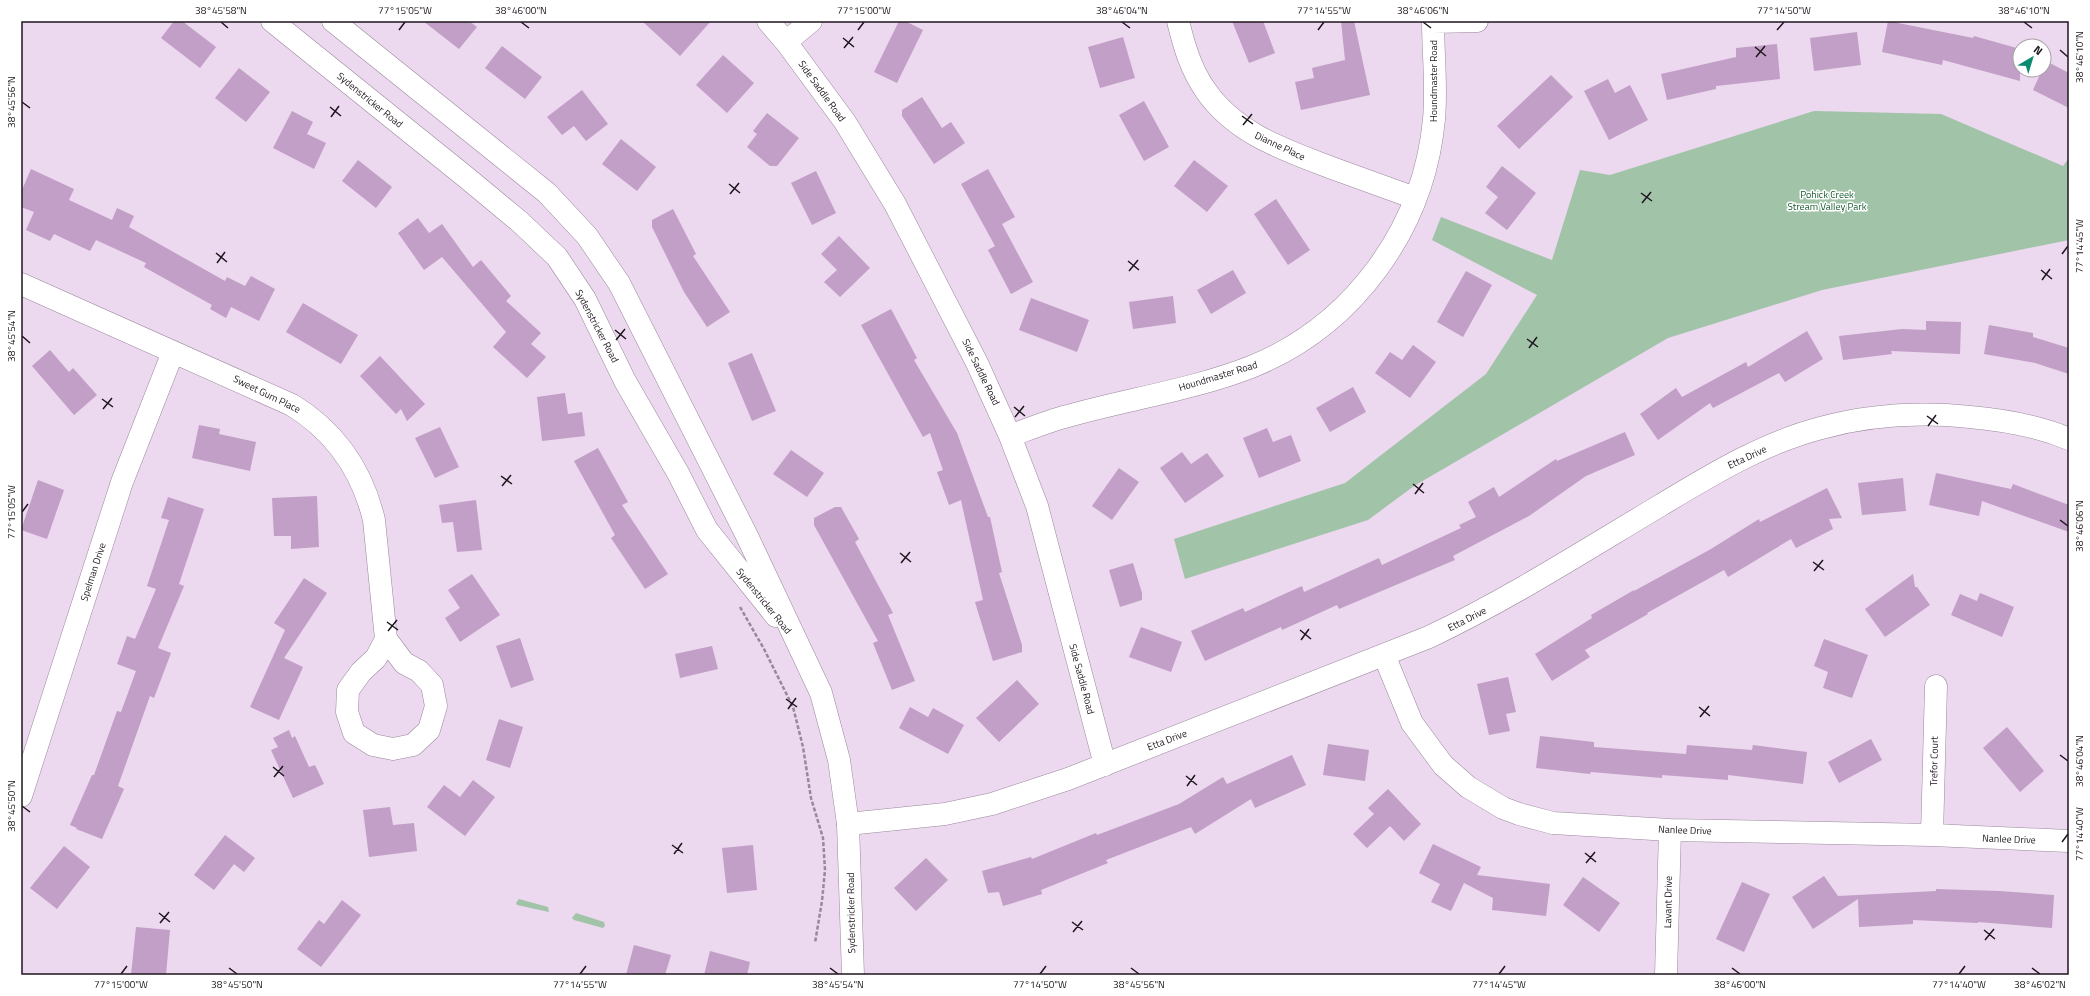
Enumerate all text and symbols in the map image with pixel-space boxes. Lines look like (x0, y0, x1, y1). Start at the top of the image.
text: 38°45'58"N (195, 3, 247, 18)
text: 77°15'05"W (378, 3, 432, 18)
text: 38°46'00"N (495, 3, 547, 18)
text: 77°15'00"W (837, 3, 891, 18)
text: 38°46'04"N (1096, 3, 1148, 18)
text: 77°14'55"W (1297, 3, 1351, 18)
text: 38°46'06"N (1397, 3, 1449, 18)
text: 77°14'50"W (1757, 3, 1811, 18)
text: 38°46'10"N (1998, 3, 2050, 18)
text: 38°46'10"N (2072, 31, 2087, 83)
north arrow (2012, 38, 2052, 78)
street label: Houndmaster Road (1426, 40, 1441, 122)
text: N (2030, 41, 2046, 59)
street label: Side Saddle Road (795, 57, 849, 125)
street label: Sydenstricker Road (334, 69, 406, 131)
text: 38°45'56"N (4, 76, 19, 128)
street label: Dianne Place (1252, 128, 1308, 164)
park label: Pohick Creek Stream Valley Park (1787, 187, 1867, 214)
text: 77°14'45"W (2072, 219, 2087, 273)
street label: Sydenstricker Road (571, 287, 623, 365)
text: 38°45'54"N (4, 310, 19, 362)
street label: Side Saddle Road (958, 336, 1004, 408)
street label: Houndmaster Road (1177, 357, 1259, 395)
street label: Sweet Gum Place (231, 371, 303, 417)
street label: Etta Drive (1725, 441, 1769, 473)
text: 77°15'05"W (4, 485, 19, 539)
text: 38°46'06"N (2072, 500, 2087, 552)
street label: Spelman Drive (76, 541, 110, 603)
street label: Sydenstricker Road (733, 565, 795, 637)
street label: Etta Drive (1445, 603, 1489, 635)
street label: Side Saddle Road (1065, 642, 1099, 716)
street label: Etta Drive (1145, 726, 1189, 754)
street label: Trefor Court (1926, 735, 1942, 786)
text: 38°46'04"N (2072, 735, 2087, 787)
text: 38°45'50"N (4, 780, 19, 832)
text: 77°14'40"W (2072, 807, 2087, 861)
street label: Nanlee Drive (1658, 822, 1712, 838)
street label: Nanlee Drive (1982, 831, 2036, 847)
street label: Sydenstricker Road (843, 872, 859, 954)
street label: Lavant Drive (1660, 876, 1676, 928)
text: 77°15'00"W (94, 977, 148, 992)
text: 38°45'50"N (211, 977, 263, 992)
text: 77°14'55"W (553, 977, 607, 992)
text: 38°45'54"N (812, 977, 864, 992)
text: 77°14'50"W (1013, 977, 1067, 992)
text: 38°45'56"N (1113, 977, 1165, 992)
text: 77°14'45"W (1472, 977, 1526, 992)
text: 38°46'00"N (1714, 977, 1766, 992)
text: 77°14'40"W (1932, 977, 1986, 992)
text: 38°46'02"N (2014, 977, 2066, 992)

